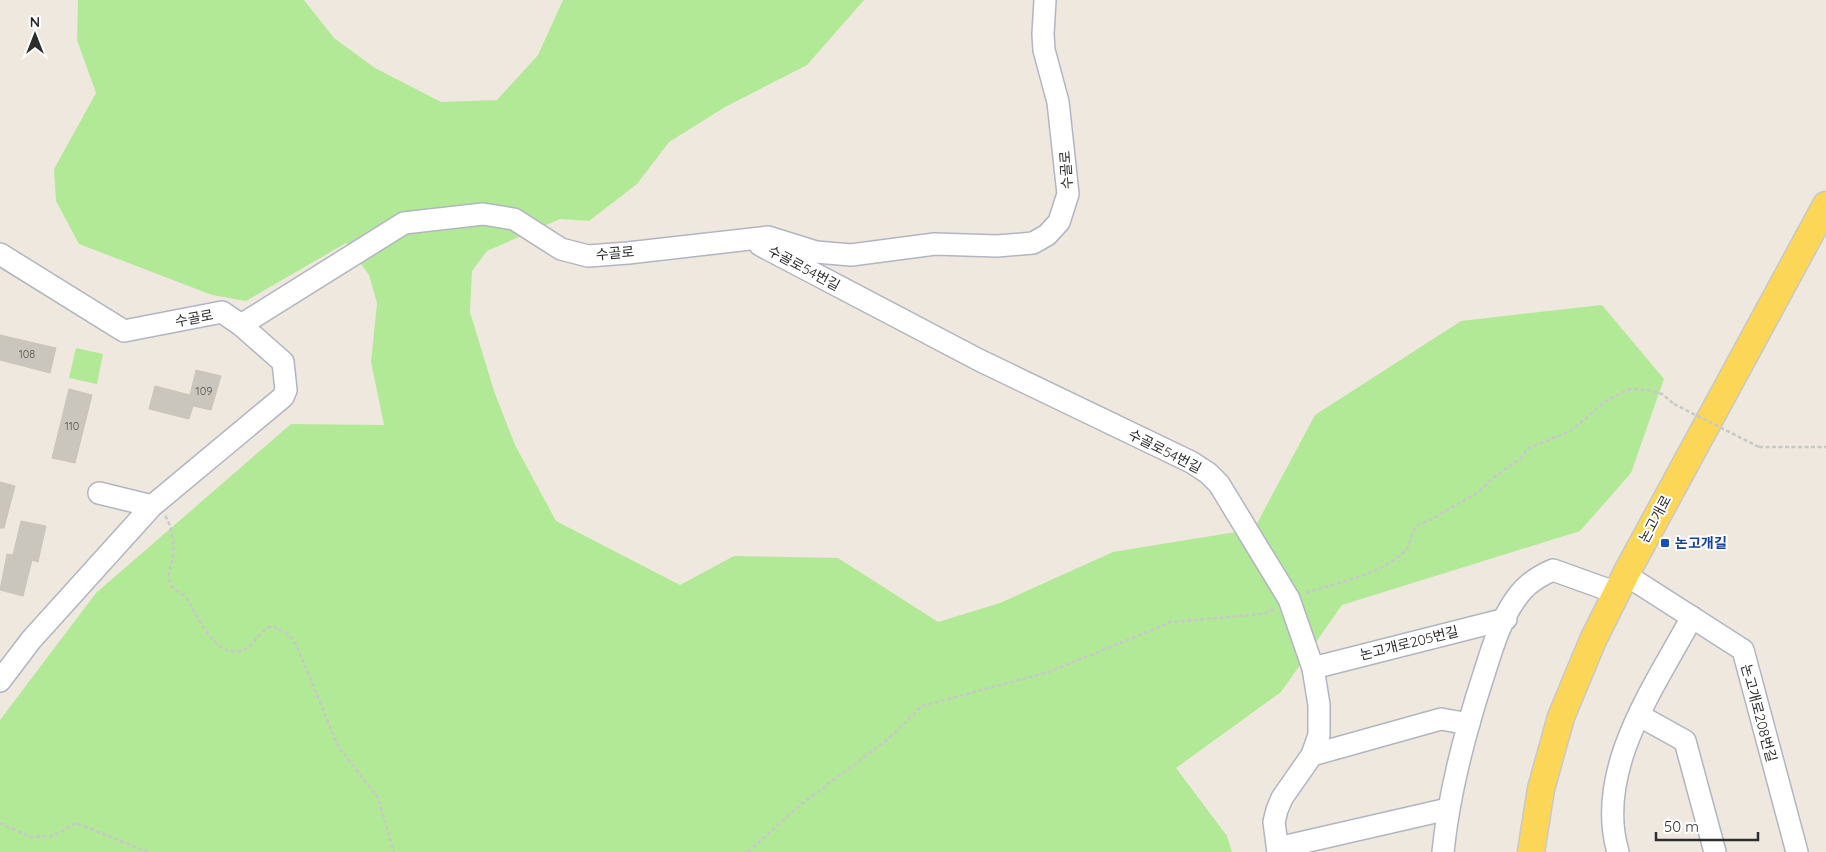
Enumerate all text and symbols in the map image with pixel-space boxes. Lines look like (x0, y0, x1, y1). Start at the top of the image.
north arrow (10, 10, 60, 60)
text: N (30, 13, 40, 31)
street label: 수골로 (1056, 150, 1076, 190)
street label: 수골로54번길 (765, 241, 843, 295)
street label: 수골로 (595, 242, 635, 264)
street label: 수골로 (173, 305, 215, 331)
house number: 108 (19, 347, 35, 361)
house number: 109 (196, 384, 212, 398)
house number: 110 (65, 419, 79, 433)
street label: 수골로54번길 (1126, 425, 1204, 477)
street label: 논고개로 (1635, 492, 1675, 546)
place label: 논고개길 (1675, 534, 1727, 552)
marker: 논고개길 (1659, 537, 1671, 549)
street label: 논고개로205번길 (1358, 622, 1460, 664)
street label: 논고개로208번길 (1737, 662, 1781, 764)
scale bar (1656, 810, 1758, 842)
text: 50 m (1664, 817, 1699, 836)

